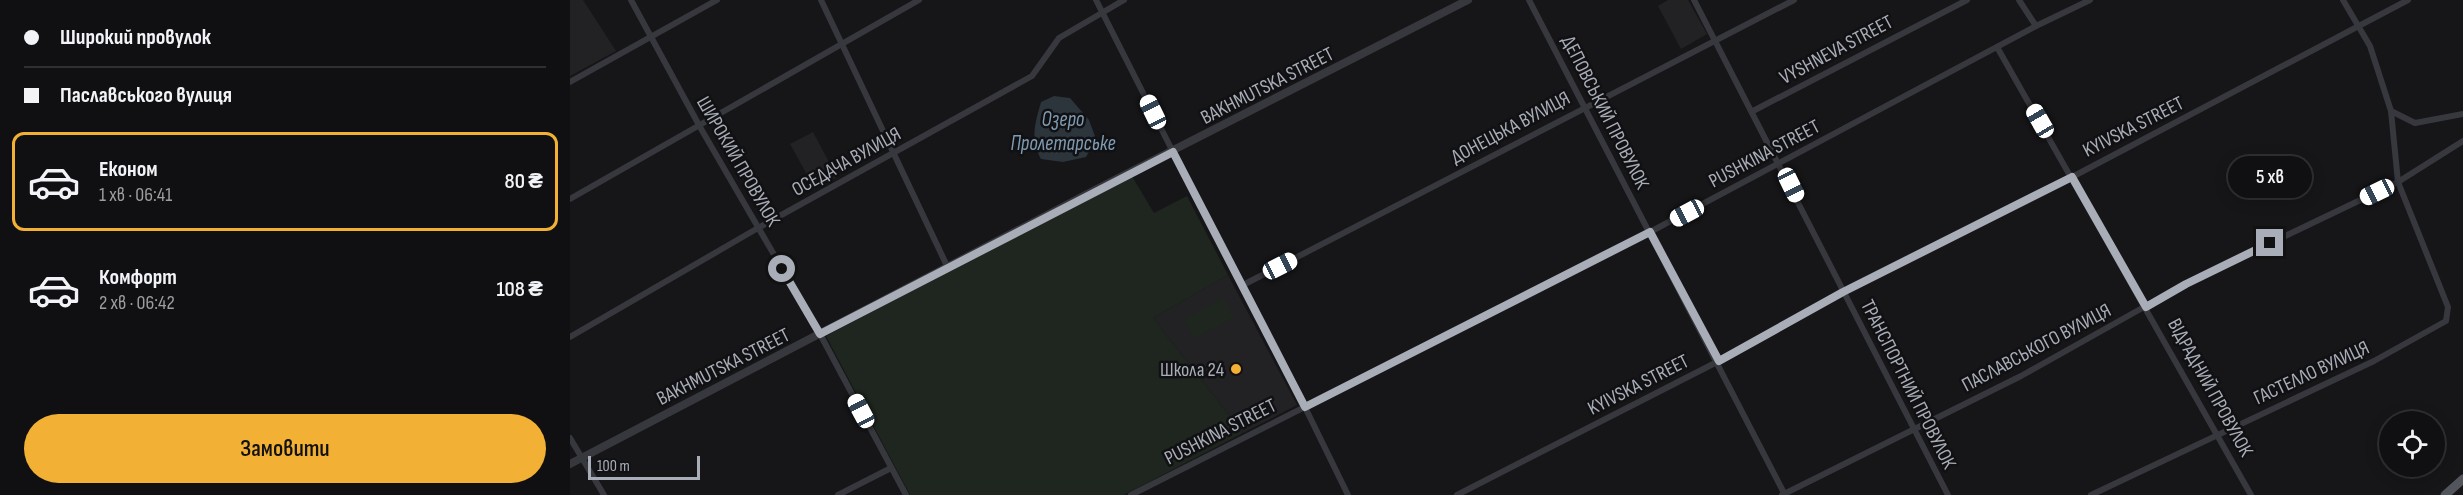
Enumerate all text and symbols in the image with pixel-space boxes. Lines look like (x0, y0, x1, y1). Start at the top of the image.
street label: VYSHNEVA STREET (1776, 10, 1897, 90)
text: Широкий провулок (60, 24, 211, 51)
street label: ДЕПОВСЬКИЙ ПРОВУЛОК (1556, 32, 1654, 193)
street label: BAKHMUTSKA STREET (1197, 42, 1338, 130)
text: Паславського вулиця (60, 82, 232, 109)
street label: ДОНЕЦЬКА ВУЛИЦЯ (1447, 86, 1574, 169)
street label: KYIVSKA STREET (2079, 91, 2188, 163)
street label: ШИРОКИЙ ПРОВУЛОК (691, 92, 785, 231)
car (1137, 92, 1169, 132)
car (2023, 101, 2057, 141)
water label: Озеро Пролетарське (1010, 107, 1116, 156)
street label: PUSHKINA STREET (1705, 115, 1824, 193)
street label: ОСЕДАЧА ВУЛИЦЯ (788, 122, 905, 202)
icon: car (27, 155, 81, 209)
text: Економ (99, 156, 158, 183)
callout: 5 хв (2228, 156, 2312, 198)
car (1775, 165, 1807, 205)
text: 5 хв (2256, 165, 2284, 189)
text: 80 ₴ (505, 168, 543, 195)
car (2357, 176, 2397, 208)
text: 1 хв · 06:41 (99, 183, 172, 207)
car (1667, 197, 1707, 229)
route end (2256, 229, 2283, 256)
car (1260, 250, 1300, 282)
route start (768, 255, 795, 282)
icon: car (27, 263, 81, 317)
text: Комфорт (99, 264, 177, 291)
text: 108 ₴ (496, 276, 543, 303)
text: 2 хв · 06:42 (99, 291, 175, 315)
street label: ТРАНСПОРТНИЙ ПРОВУЛОК (1855, 296, 1961, 473)
street label: ПАСЛАВСЬКОГО ВУЛИЦЯ (1958, 298, 2115, 397)
street label: ВІДРАДНИЙ ПРОВУЛОК (2162, 314, 2258, 461)
street label: BAKHMUTSKA STREET (653, 323, 794, 411)
street label: ГАСТЕЛЛО ВУЛИЦЯ (2250, 336, 2373, 410)
street label: KYIVSKA STREET (1584, 349, 1693, 421)
place label: Школа 24 (1160, 358, 1224, 382)
marker: Школа 24 (1229, 362, 1243, 376)
car (845, 391, 877, 431)
street label: PUSHKINA STREET (1160, 393, 1280, 470)
map controls (2379, 411, 2445, 477)
button: locate (2379, 411, 2445, 477)
button: Замовити (24, 414, 546, 483)
scale bar (588, 453, 700, 480)
text: 100 m (597, 457, 630, 476)

